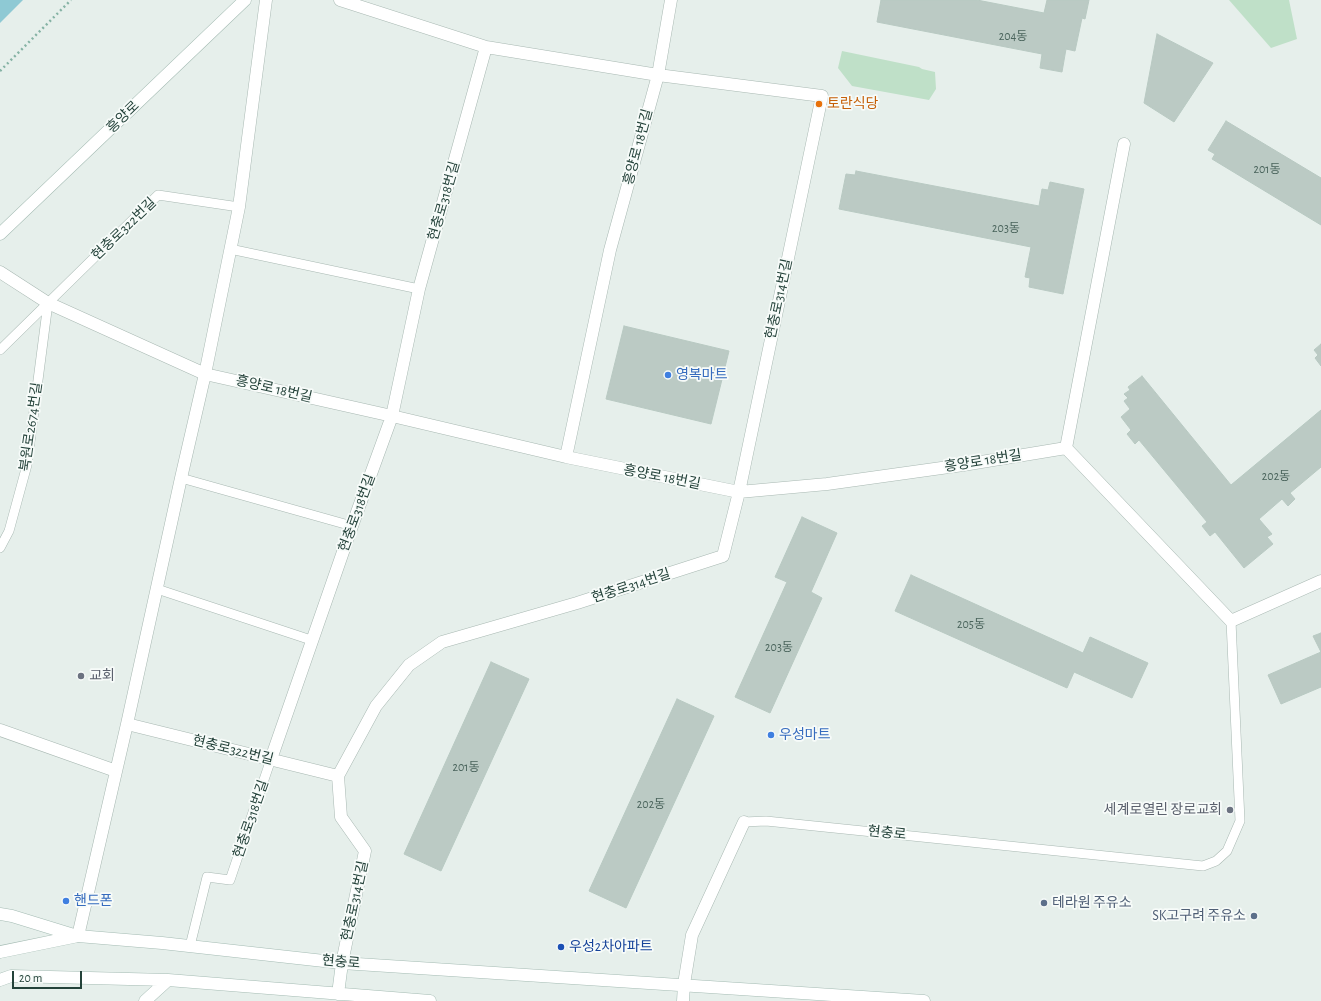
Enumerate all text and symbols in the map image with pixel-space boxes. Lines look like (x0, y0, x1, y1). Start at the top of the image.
house number: 204동 (999, 29, 1027, 43)
place label: 토란식당 (827, 96, 879, 112)
street label: 흥양로 (103, 98, 143, 136)
marker: 토란식당 (814, 99, 824, 109)
street label: 흥양로 18번길 (620, 107, 656, 187)
street label: 현충로318번길 (425, 159, 463, 243)
house number: 201동 (1254, 162, 1280, 176)
street label: 현충로322번길 (88, 194, 160, 264)
house number: 203동 (992, 221, 1020, 235)
street label: 현충로314번길 (762, 257, 796, 341)
place label: 영복마트 (676, 367, 728, 383)
marker: 영복마트 (663, 370, 673, 380)
street label: 흥양로 18번길 (234, 372, 314, 406)
street label: 북원로2674번길 (16, 381, 46, 473)
street label: 흥양로 18번길 (943, 447, 1023, 475)
street label: 흥양로 18번길 (622, 461, 702, 493)
house number: 202동 (1262, 469, 1290, 483)
street label: 현충로318번길 (335, 472, 379, 554)
street label: 현충로314번길 (590, 565, 672, 607)
house number: 205동 (957, 617, 985, 631)
house number: 203동 (765, 640, 793, 654)
place label: 교회 (89, 668, 115, 684)
marker: 교회 (76, 671, 86, 681)
place label: 우성마트 (779, 727, 831, 743)
marker: 우성마트 (766, 730, 776, 740)
street label: 현충로322번길 (191, 732, 275, 768)
house number: 201동 (453, 760, 479, 774)
street label: 현충로318번길 (230, 778, 272, 860)
house number: 202동 (637, 797, 665, 811)
place label: 세계로열린 장로교회 (1104, 802, 1222, 818)
marker: 세계로열린 장로교회 (1225, 805, 1235, 815)
street label: 현충로 (867, 823, 907, 843)
street label: 현충로314번길 (338, 859, 372, 943)
place label: 핸드폰 (74, 893, 113, 909)
place label: 테라원 주유소 (1052, 895, 1132, 911)
marker: 핸드폰 (61, 896, 71, 906)
marker: 테라원 주유소 (1039, 898, 1049, 908)
place label: SK고구려 주유소 (1152, 908, 1246, 924)
marker: SK고구려 주유소 (1249, 911, 1259, 921)
place label: 우성2차아파트 (569, 939, 653, 955)
marker: 우성2차아파트 (556, 942, 566, 952)
street label: 현충로 (321, 952, 361, 972)
scale bar (14, 963, 84, 989)
text: 20 m (19, 972, 42, 984)

